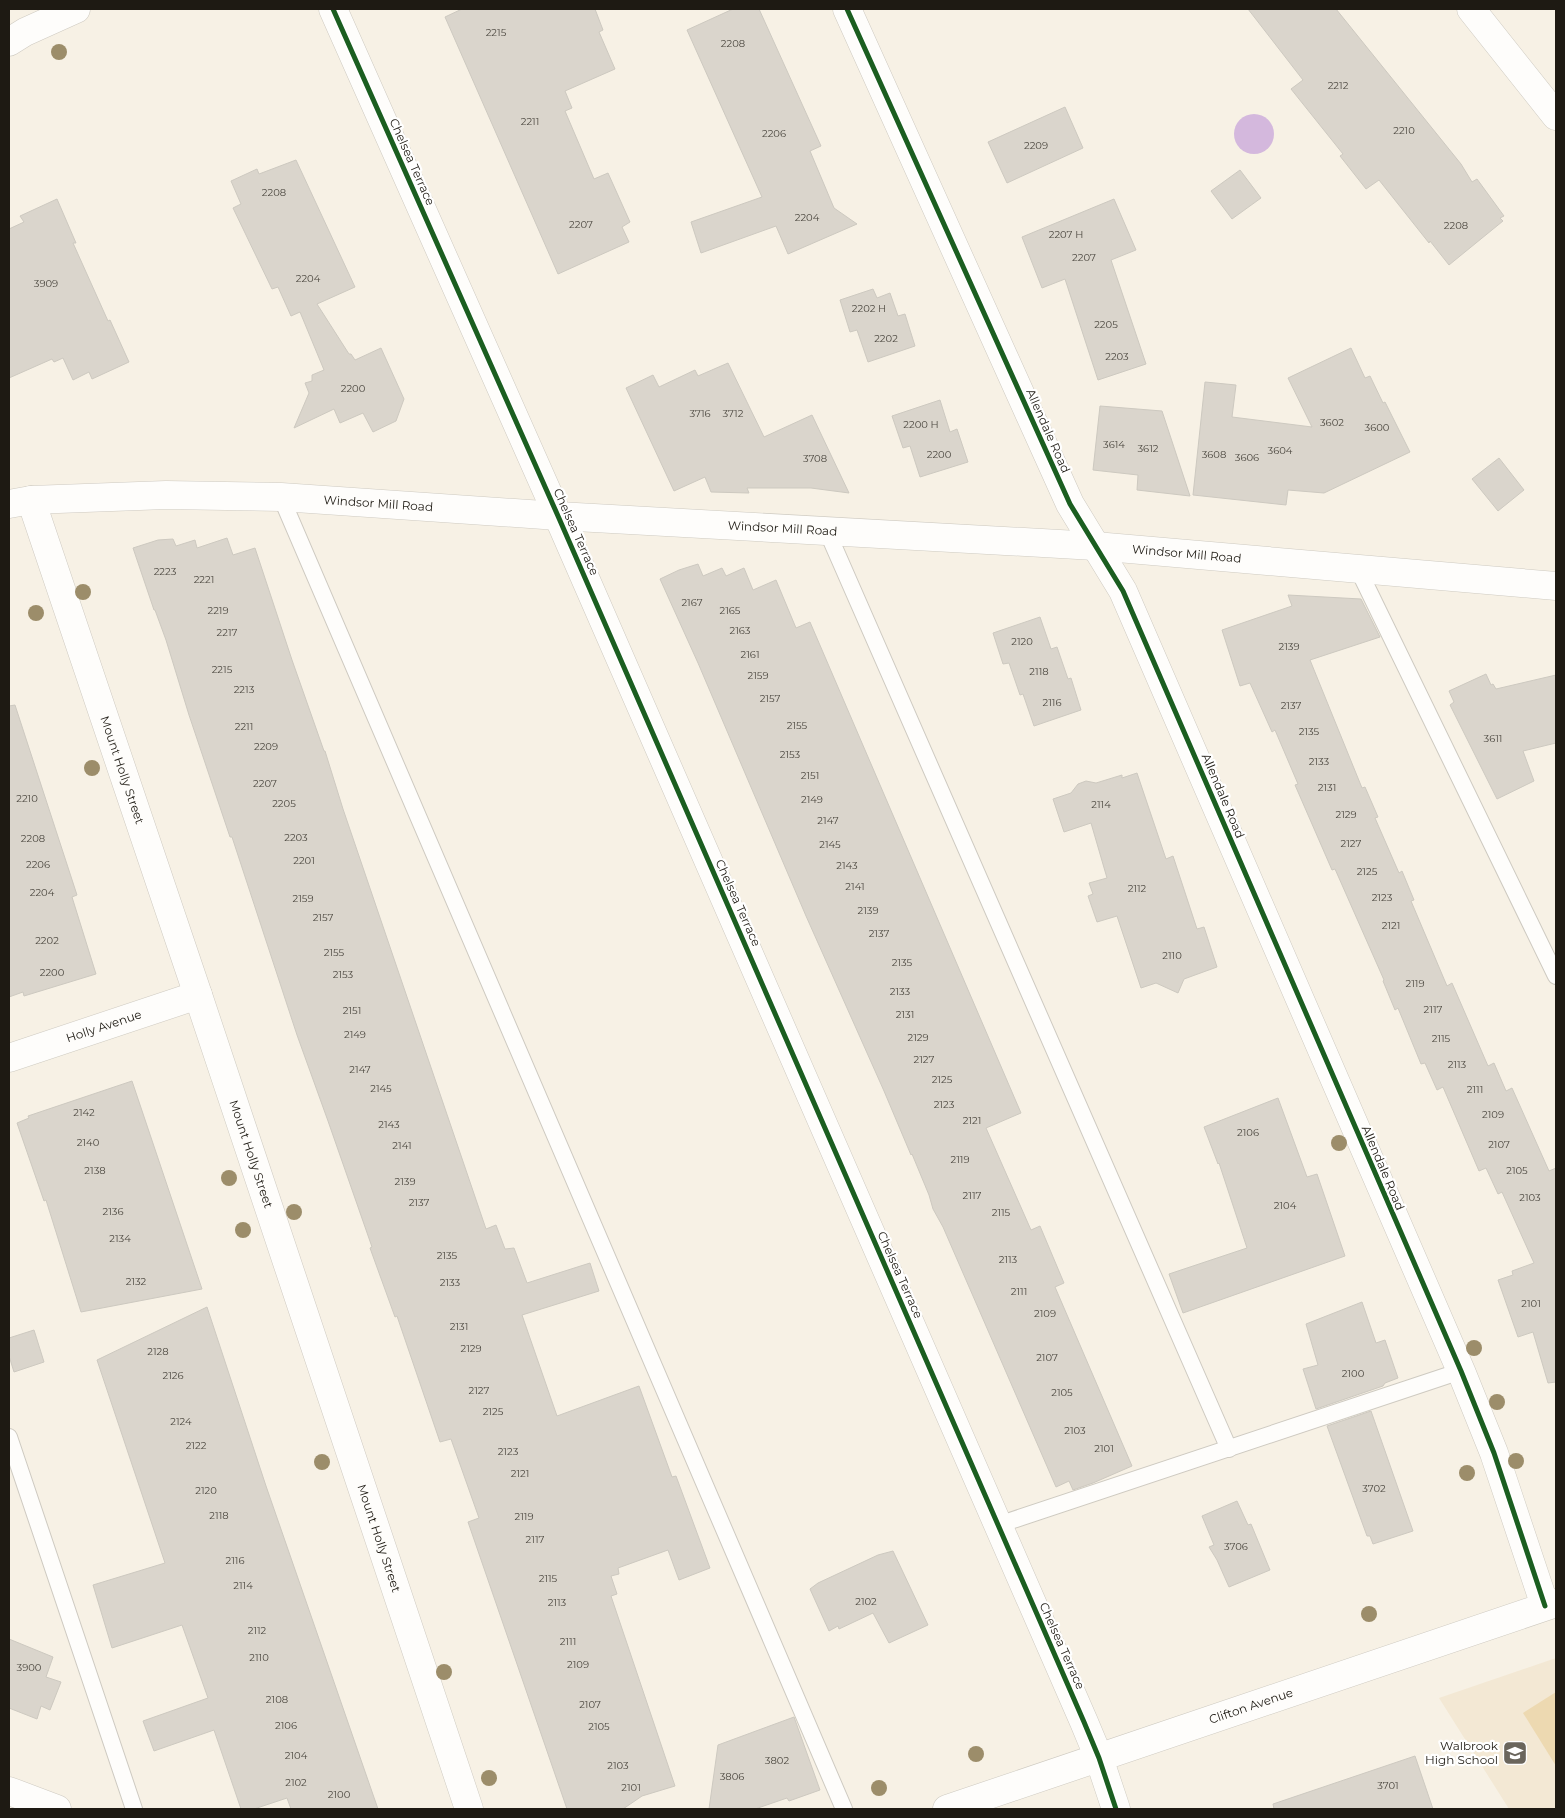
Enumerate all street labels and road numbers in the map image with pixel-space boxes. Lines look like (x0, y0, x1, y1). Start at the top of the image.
street label: Chelsea Terrace (387, 116, 438, 208)
street label: Allendale Road (1023, 386, 1074, 475)
street label: Chelsea Terrace (551, 486, 602, 578)
street label: Windsor Mill Road (323, 492, 434, 514)
street label: Windsor Mill Road (727, 517, 838, 539)
street label: Windsor Mill Road (1131, 541, 1242, 566)
street label: Mount Holly Street (97, 714, 148, 826)
street label: Allendale Road (1199, 751, 1248, 840)
street label: Chelsea Terrace (713, 857, 764, 949)
street label: Holly Avenue (64, 1006, 143, 1045)
street label: Mount Holly Street (226, 1098, 276, 1210)
street label: Allendale Road (1359, 1123, 1408, 1212)
street label: Chelsea Terrace (875, 1229, 926, 1321)
street label: Mount Holly Street (354, 1482, 404, 1594)
street label: Chelsea Terrace (1037, 1600, 1088, 1692)
street label: Clifton Avenue (1207, 1684, 1295, 1727)

